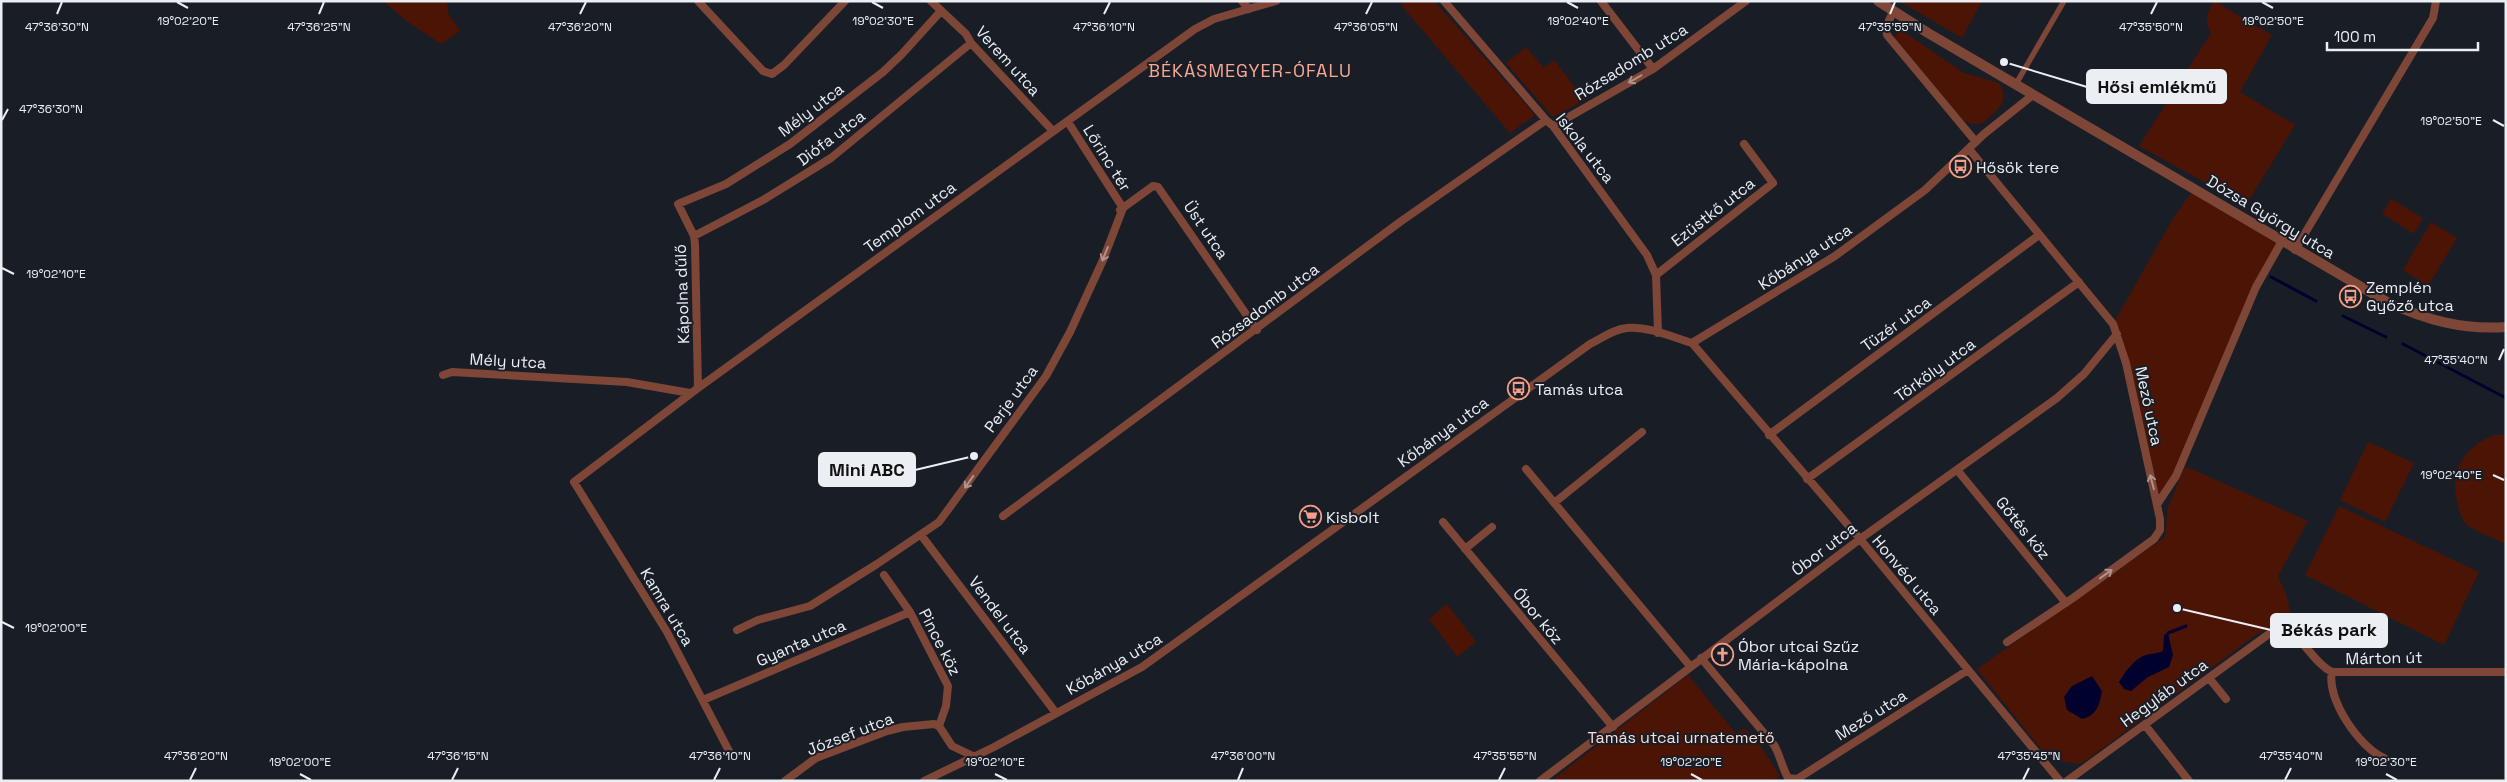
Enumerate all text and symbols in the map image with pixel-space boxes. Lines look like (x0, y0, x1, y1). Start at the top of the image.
text: 19°02'20"E (157, 13, 219, 29)
text: 19°02'30"E (852, 13, 914, 29)
text: 19°02'40"E (1547, 13, 1609, 29)
text: 19°02'50"E (2242, 13, 2304, 29)
text: 47°36'30"N (25, 19, 89, 35)
text: 47°36'25"N (287, 19, 351, 35)
text: 47°36'20"N (548, 19, 612, 35)
text: 47°36'10"N (1073, 19, 1135, 35)
text: 47°36'05"N (1334, 19, 1398, 35)
street label: Rózsadomb utca (1571, 19, 1691, 105)
text: 47°35'55"N (1858, 19, 1922, 35)
text: 47°35'50"N (2119, 19, 2183, 35)
scale bar (2327, 20, 2478, 52)
street label: Verem utca (971, 21, 1045, 101)
text: 100 m (2334, 27, 2376, 46)
district label: BÉKÁSMEGYER-ÓFALU (1148, 59, 1352, 82)
callout: Hősi emlékmű (2087, 70, 2226, 103)
one-way arrow (1628, 75, 1642, 85)
text: Hősi emlékmű (2097, 75, 2217, 98)
street label: Mély utca (774, 79, 848, 141)
text: 47°36'30"N (19, 101, 83, 117)
street label: Diófa utca (793, 106, 869, 170)
street label: Iskola utca (1551, 109, 1619, 187)
text: 19°02'50"E (2420, 113, 2482, 129)
street label: Lőrinc tér (1078, 121, 1136, 195)
bus stop icon: Hősök tere (1948, 155, 1972, 179)
place label: Hősök tere (1976, 157, 2059, 178)
street label: Dózsa György utca (2203, 170, 2339, 264)
street label: Ezüstkő utca (1667, 173, 1759, 251)
street label: Templom utca (860, 177, 960, 257)
street label: Üst utca (1179, 197, 1233, 263)
street label: Kőbánya utca (1754, 219, 1856, 295)
street label: Kápolna dűlő (670, 244, 694, 344)
one-way arrow (1100, 246, 1110, 261)
street label: Rózsadomb utca (1207, 259, 1323, 353)
text: 19°02'10"E (26, 266, 86, 282)
place label: Zemplén Győző utca (2366, 277, 2454, 316)
bus stop icon: Zemplén Győző utca (2338, 284, 2362, 308)
street label: Tüzér utca (1857, 292, 1935, 356)
street label: Törköly utca (1890, 334, 1980, 406)
street label: Mély utca (469, 349, 547, 373)
text: 47°35'40"N (2424, 352, 2488, 368)
street label: Perje utca (980, 361, 1042, 437)
street label: Mező utca (2130, 364, 2168, 448)
bus stop icon: Tamás utca (1507, 377, 1531, 401)
place label: Tamás utca (1535, 379, 1623, 400)
street label: Kőbánya utca (1393, 392, 1493, 472)
callout: Mini ABC (819, 453, 915, 486)
text: Mini ABC (829, 458, 905, 481)
text: 19°02'40"E (2420, 467, 2482, 483)
one-way arrow (963, 475, 974, 489)
one-way arrow (2147, 475, 2157, 491)
street label: Gőtés köz (1991, 492, 2055, 564)
supermarket icon: Kisbolt (1298, 505, 1322, 529)
place label: Kisbolt (1326, 507, 1380, 528)
street label: Óbor utca (1787, 518, 1861, 580)
street label: Honvéd utca (1868, 531, 1946, 619)
street label: Kamra utca (635, 564, 699, 650)
one-way arrow (2098, 569, 2112, 579)
street label: Vendel utca (964, 572, 1036, 658)
street label: Óbor köz (1508, 584, 1568, 648)
street label: Pince köz (914, 605, 966, 679)
callout: Békás park (2271, 614, 2387, 647)
street label: Gyanta utca (753, 615, 849, 671)
text: Békás park (2281, 618, 2377, 641)
text: 19°02'00"E (25, 620, 87, 636)
street label: Kőbánya utca (1062, 628, 1166, 700)
place label: Óbor utcai Szűz Mária-kápolna (1738, 636, 1859, 675)
church icon: Óbor utcai Szűz Mária-kápolna (1710, 643, 1734, 667)
street label: Márton út (2345, 647, 2423, 669)
street label: Hegyláb utca (2116, 654, 2212, 732)
street label: Mező utca (1831, 685, 1911, 745)
street label: József utca (804, 708, 896, 760)
park label: Tamás utcai urnatemető (1587, 727, 1775, 748)
text: 47°36'20"N (164, 748, 228, 764)
text: 47°36'15"N (427, 748, 489, 764)
text: 47°36'10"N (689, 748, 751, 764)
text: 47°36'00"N (1211, 748, 1275, 764)
text: 47°35'55"N (1473, 748, 1537, 764)
text: 47°35'45"N (1997, 748, 2061, 764)
text: 47°35'40"N (2259, 748, 2323, 764)
text: 19°02'00"E (269, 754, 331, 770)
text: 19°02'10"E (965, 754, 1025, 770)
text: 19°02'20"E (1660, 754, 1722, 770)
text: 19°02'30"E (2355, 754, 2417, 770)

